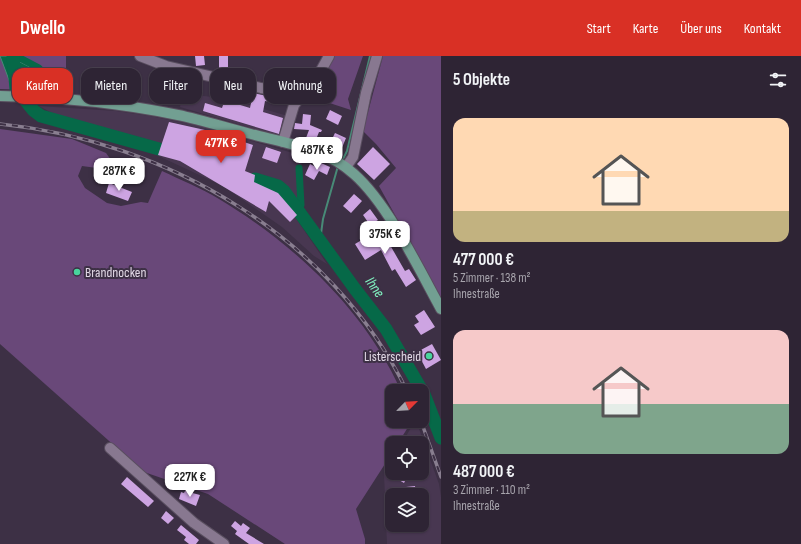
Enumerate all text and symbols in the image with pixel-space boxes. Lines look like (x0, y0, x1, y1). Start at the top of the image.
text: Dwello (20, 17, 65, 40)
text: Start (587, 20, 611, 37)
text: Karte (633, 20, 658, 37)
text: Über uns (680, 20, 722, 37)
text: Kontakt (744, 20, 781, 37)
chip: Kaufen (12, 68, 73, 104)
chip: Mieten (81, 68, 141, 104)
chip: Filter (149, 68, 202, 104)
chip: Neu (210, 68, 256, 104)
chip: Wohnung (264, 68, 336, 104)
icon: filters (767, 69, 789, 91)
text: 5 Objekte (453, 70, 510, 90)
pin: 477K € (188, 130, 254, 164)
text: 477K € (205, 135, 237, 151)
pin: 487K € (284, 137, 350, 171)
text: 487K € (300, 142, 334, 158)
icon: home (585, 144, 657, 216)
pin: 287K € (86, 158, 152, 192)
text: 287K € (103, 163, 135, 179)
pin: 375K € (352, 221, 418, 255)
text: 375K € (369, 226, 401, 242)
text: 477 000 € (453, 250, 514, 270)
place label: Brandnocken (85, 264, 146, 281)
marker: Brandnocken (72, 267, 82, 277)
text: 5 Zimmer · 138 m² (453, 270, 531, 286)
water label: Ihne (361, 273, 389, 302)
text: Ihnestraße (453, 286, 500, 302)
place label: Listerscheid (364, 348, 421, 365)
marker: Listerscheid (424, 351, 434, 361)
icon: home (585, 356, 657, 428)
north arrow (385, 384, 429, 428)
map controls (385, 384, 429, 532)
button: locate (385, 436, 429, 480)
text: 487 000 € (453, 462, 515, 482)
pin: 227K € (157, 464, 223, 498)
text: 227K € (174, 469, 206, 485)
text: 3 Zimmer · 110 m² (453, 482, 530, 498)
button: layers (385, 488, 429, 532)
text: Ihnestraße (453, 498, 500, 514)

